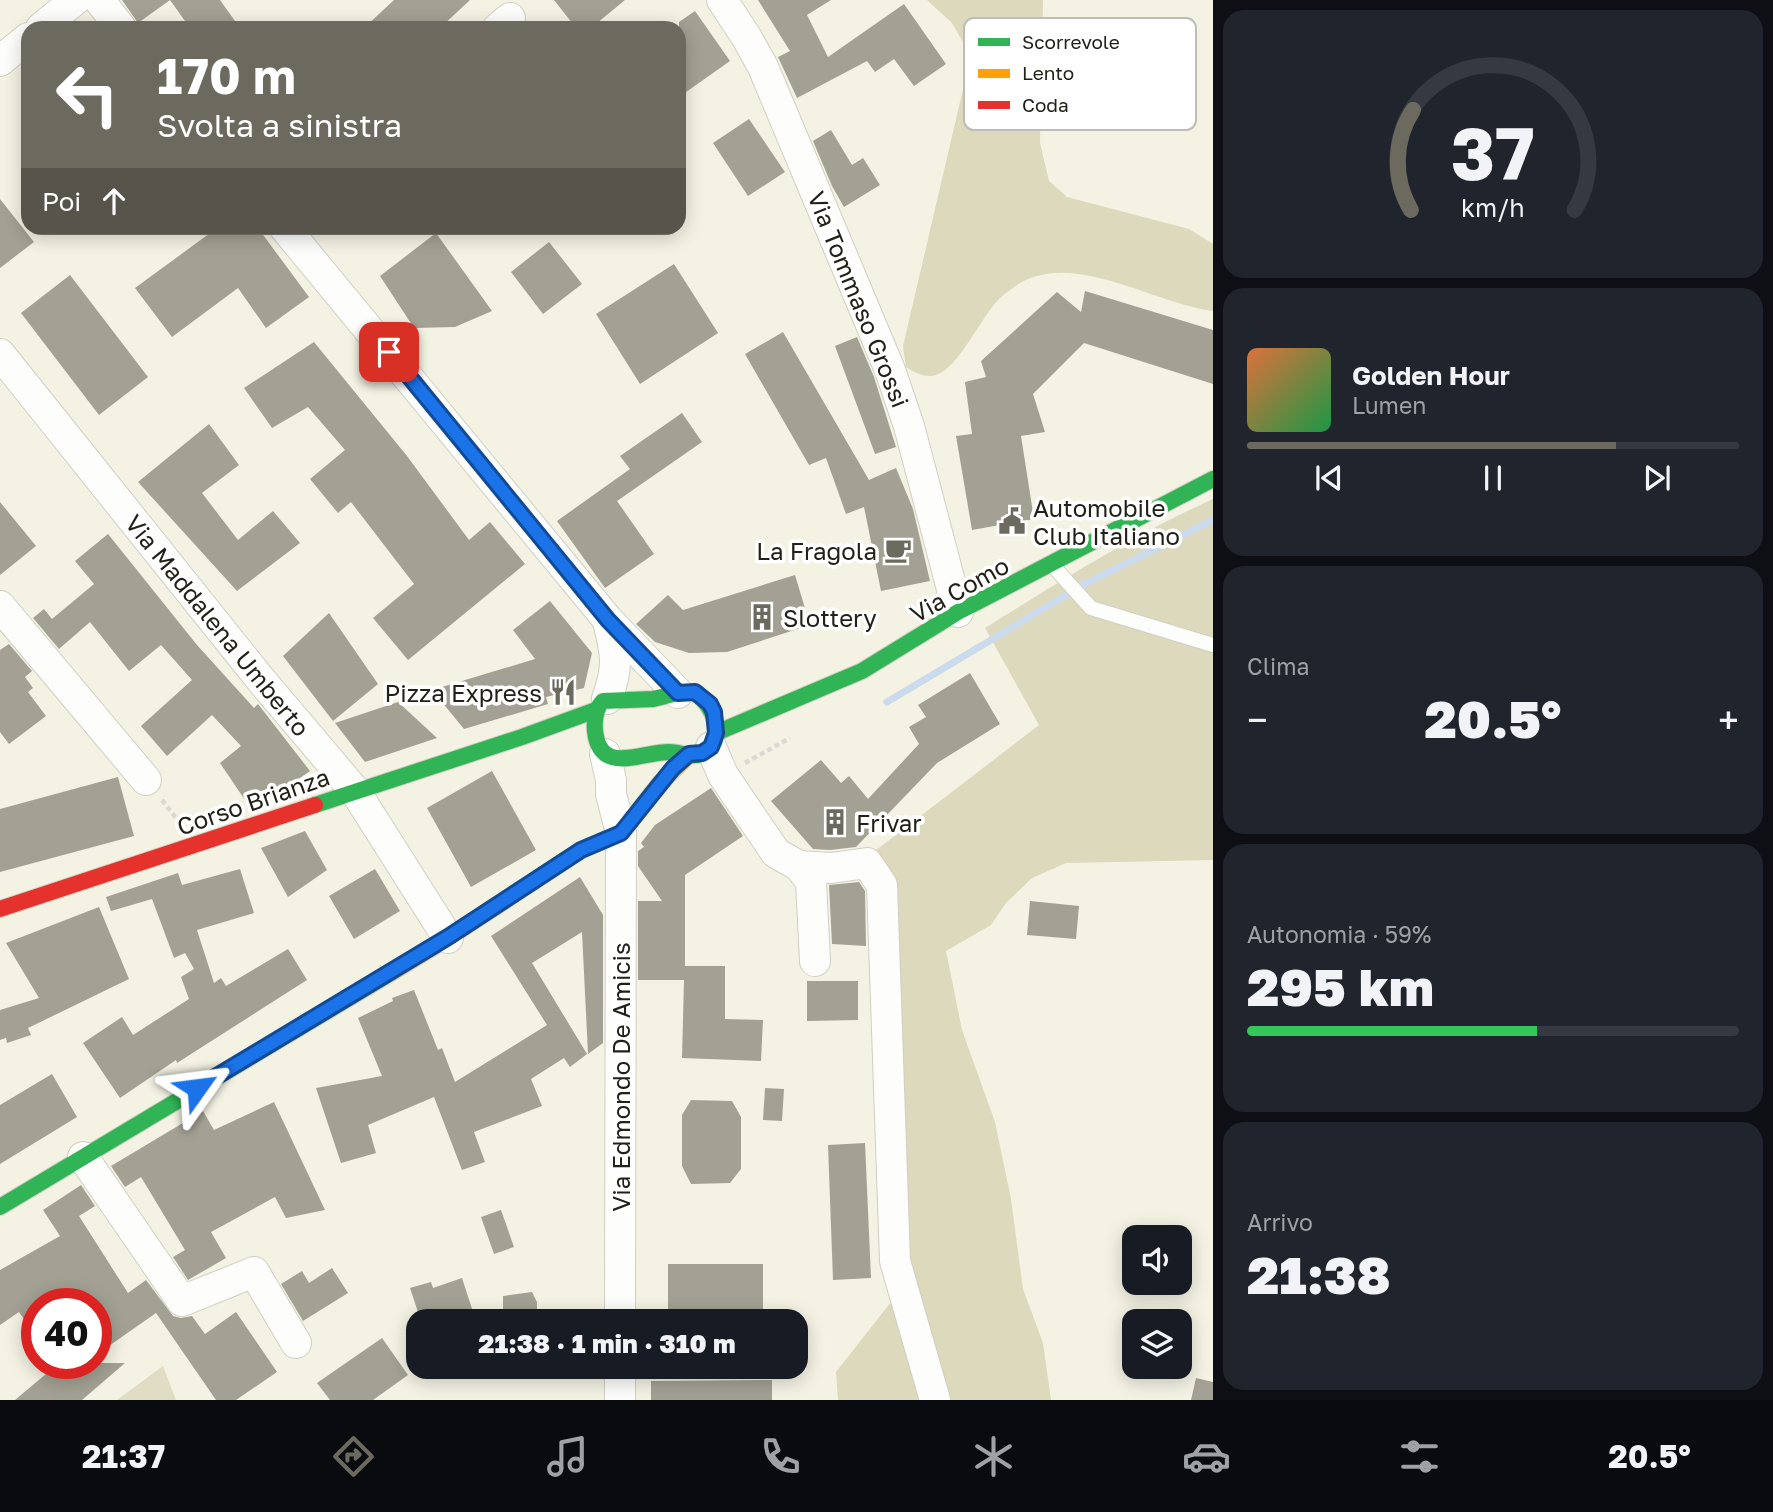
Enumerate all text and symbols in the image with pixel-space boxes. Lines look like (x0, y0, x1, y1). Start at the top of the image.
legend (964, 18, 1196, 130)
text: Scorrevole (1022, 30, 1120, 53)
text: 170 m (157, 46, 296, 105)
icon: left (42, 49, 133, 140)
text: Lento (1022, 61, 1074, 84)
text: Coda (1022, 93, 1069, 116)
text: Svolta a sinistra (157, 106, 402, 144)
text: 37 (1451, 109, 1535, 196)
icon: ahead (95, 182, 133, 220)
text: Poi (42, 186, 81, 217)
street label: Via Tommaso Grossi (802, 187, 916, 411)
text: km/h (1461, 192, 1525, 223)
pin (359, 322, 419, 382)
icon: arrive (370, 333, 408, 371)
text: Golden Hour (1352, 360, 1510, 391)
text: Lumen (1352, 391, 1426, 419)
icon: previous (1310, 459, 1348, 497)
icon: pause (1474, 459, 1512, 497)
icon: next (1638, 459, 1676, 497)
place label: Automobile Club Italiano (1033, 493, 1180, 550)
public building icon: Automobile Club Italiano (997, 506, 1027, 536)
street label: Via Maddalena Umberto (120, 509, 316, 741)
cafe icon: La Fragola (883, 535, 913, 565)
place label: La Fragola (756, 536, 877, 565)
street label: Via Como (905, 550, 1013, 628)
building icon: Slottery (747, 602, 777, 632)
place label: Slottery (783, 603, 877, 632)
text: Clima (1247, 652, 1310, 680)
restaurant icon: Pizza Express (548, 677, 578, 707)
place label: Pizza Express (384, 678, 542, 707)
text: 20.5° (1425, 687, 1561, 749)
text: − (1247, 697, 1268, 742)
text: + (1718, 697, 1739, 742)
street label: Corso Brianza (173, 761, 333, 841)
building icon: Frivar (820, 807, 850, 837)
place label: Frivar (856, 808, 922, 837)
text: Autonomia · 59% (1247, 920, 1431, 948)
street label: Via Edmondo De Amicis (606, 942, 635, 1212)
text: 295 km (1247, 955, 1434, 1017)
position arrow (160, 1051, 234, 1125)
text: Arrivo (1247, 1208, 1313, 1236)
map controls (1122, 1225, 1192, 1379)
button: sound (1122, 1225, 1192, 1295)
text: 21:38 (1247, 1243, 1391, 1305)
speed limit sign: 40 (21, 1288, 112, 1379)
button: layers (1122, 1309, 1192, 1379)
text: 21:38 · 1 min · 310 m (478, 1328, 736, 1359)
icon: directions (329, 1432, 378, 1481)
icon: music (543, 1432, 592, 1481)
icon: phone (756, 1432, 805, 1481)
icon: climate (969, 1432, 1018, 1481)
icon: car (1182, 1432, 1231, 1481)
icon: filters (1395, 1432, 1444, 1481)
text: 21:37 (82, 1437, 165, 1475)
text: 20.5° (1608, 1437, 1691, 1475)

